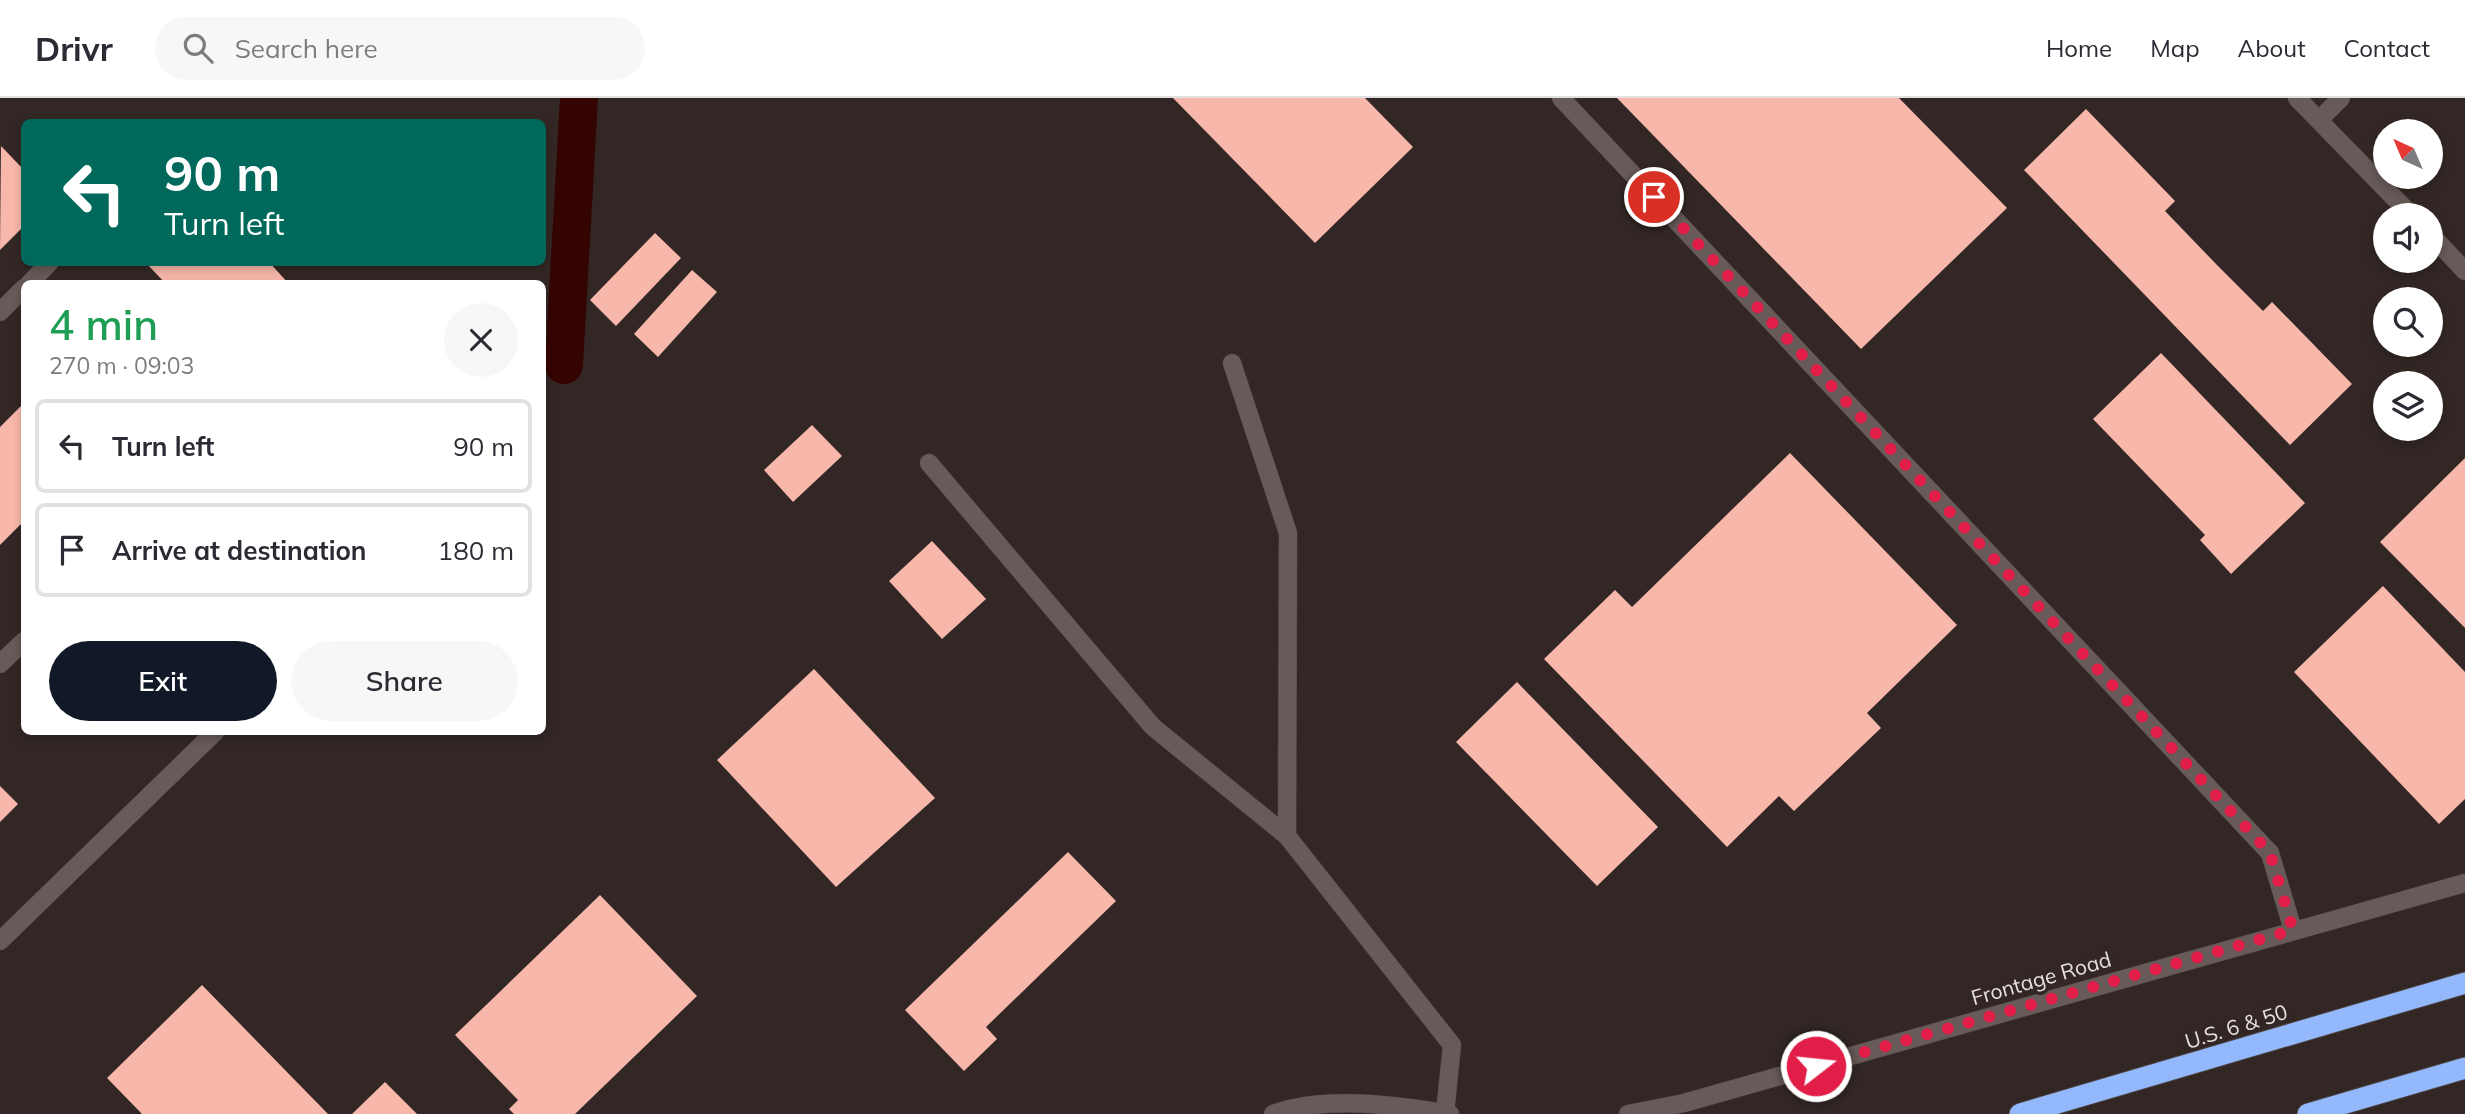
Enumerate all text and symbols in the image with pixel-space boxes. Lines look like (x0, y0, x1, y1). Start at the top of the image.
search box (155, 17, 645, 80)
text: Drivr (35, 28, 113, 69)
icon: search (179, 29, 217, 67)
text: Search here (235, 32, 378, 65)
text: Home (2046, 33, 2112, 63)
text: Map (2150, 33, 2200, 63)
text: About (2238, 33, 2306, 63)
text: Contact (2344, 33, 2430, 63)
north arrow (2373, 119, 2443, 189)
map controls (2373, 119, 2443, 441)
text: 90 m (164, 142, 280, 203)
icon: left (49, 147, 140, 238)
pin (1624, 167, 1684, 227)
icon: arrive (1635, 178, 1673, 216)
text: Turn left (164, 203, 284, 243)
button: sound (2373, 203, 2443, 273)
button: search (2373, 287, 2443, 357)
text: 4 min (49, 298, 158, 351)
button: close (444, 303, 518, 377)
text: 270 m · 09:03 (49, 351, 194, 380)
button: layers (2373, 371, 2443, 441)
icon: left (53, 427, 91, 465)
text: Turn left (112, 430, 214, 463)
text: 90 m (453, 430, 514, 463)
icon: arrive (53, 531, 91, 569)
text: Arrive at destination (112, 534, 367, 567)
text: 180 m (438, 534, 514, 567)
button: Exit (49, 641, 277, 721)
button: Share (291, 641, 518, 721)
street label: Frontage Road (1968, 946, 2114, 1010)
street label: U.S. 6 & 50 (2182, 998, 2290, 1054)
position arrow (1779, 1029, 1853, 1103)

